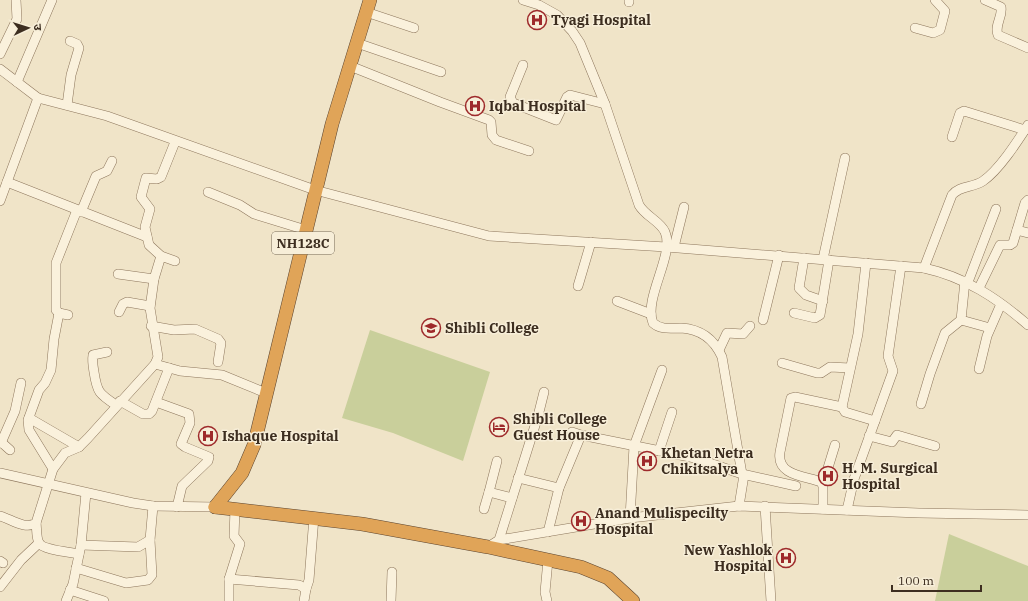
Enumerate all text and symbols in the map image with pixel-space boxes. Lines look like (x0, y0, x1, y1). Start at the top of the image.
north arrow (8, 8, 48, 48)
hospital icon: Tyagi Hospital (526, 9, 548, 31)
place label: Tyagi Hospital (551, 11, 651, 29)
text: उ (31, 24, 45, 32)
hospital icon: Iqbal Hospital (464, 95, 486, 117)
place label: Iqbal Hospital (489, 97, 586, 115)
road number: NH128C (272, 232, 334, 254)
school or university icon: Shibli College (420, 317, 442, 339)
place label: Shibli College (445, 319, 539, 337)
place label: Shibli College Guest House (513, 410, 607, 444)
hotel icon: Shibli College Guest House (488, 416, 510, 438)
hospital icon: Ishaque Hospital (197, 425, 219, 447)
place label: Ishaque Hospital (222, 427, 339, 445)
place label: Khetan Netra Chikitsalya (661, 444, 753, 478)
hospital icon: Khetan Netra Chikitsalya (636, 450, 658, 472)
place label: H. M. Surgical Hospital (842, 459, 938, 493)
hospital icon: H. M. Surgical Hospital (817, 465, 839, 487)
place label: Anand Mulispecilty Hospital (595, 504, 728, 538)
hospital icon: Anand Mulispecilty Hospital (570, 510, 592, 532)
place label: New Yashlok Hospital (684, 541, 772, 575)
hospital icon: New Yashlok Hospital (775, 547, 797, 569)
scale bar (892, 567, 981, 593)
text: 100 m (898, 573, 934, 588)

